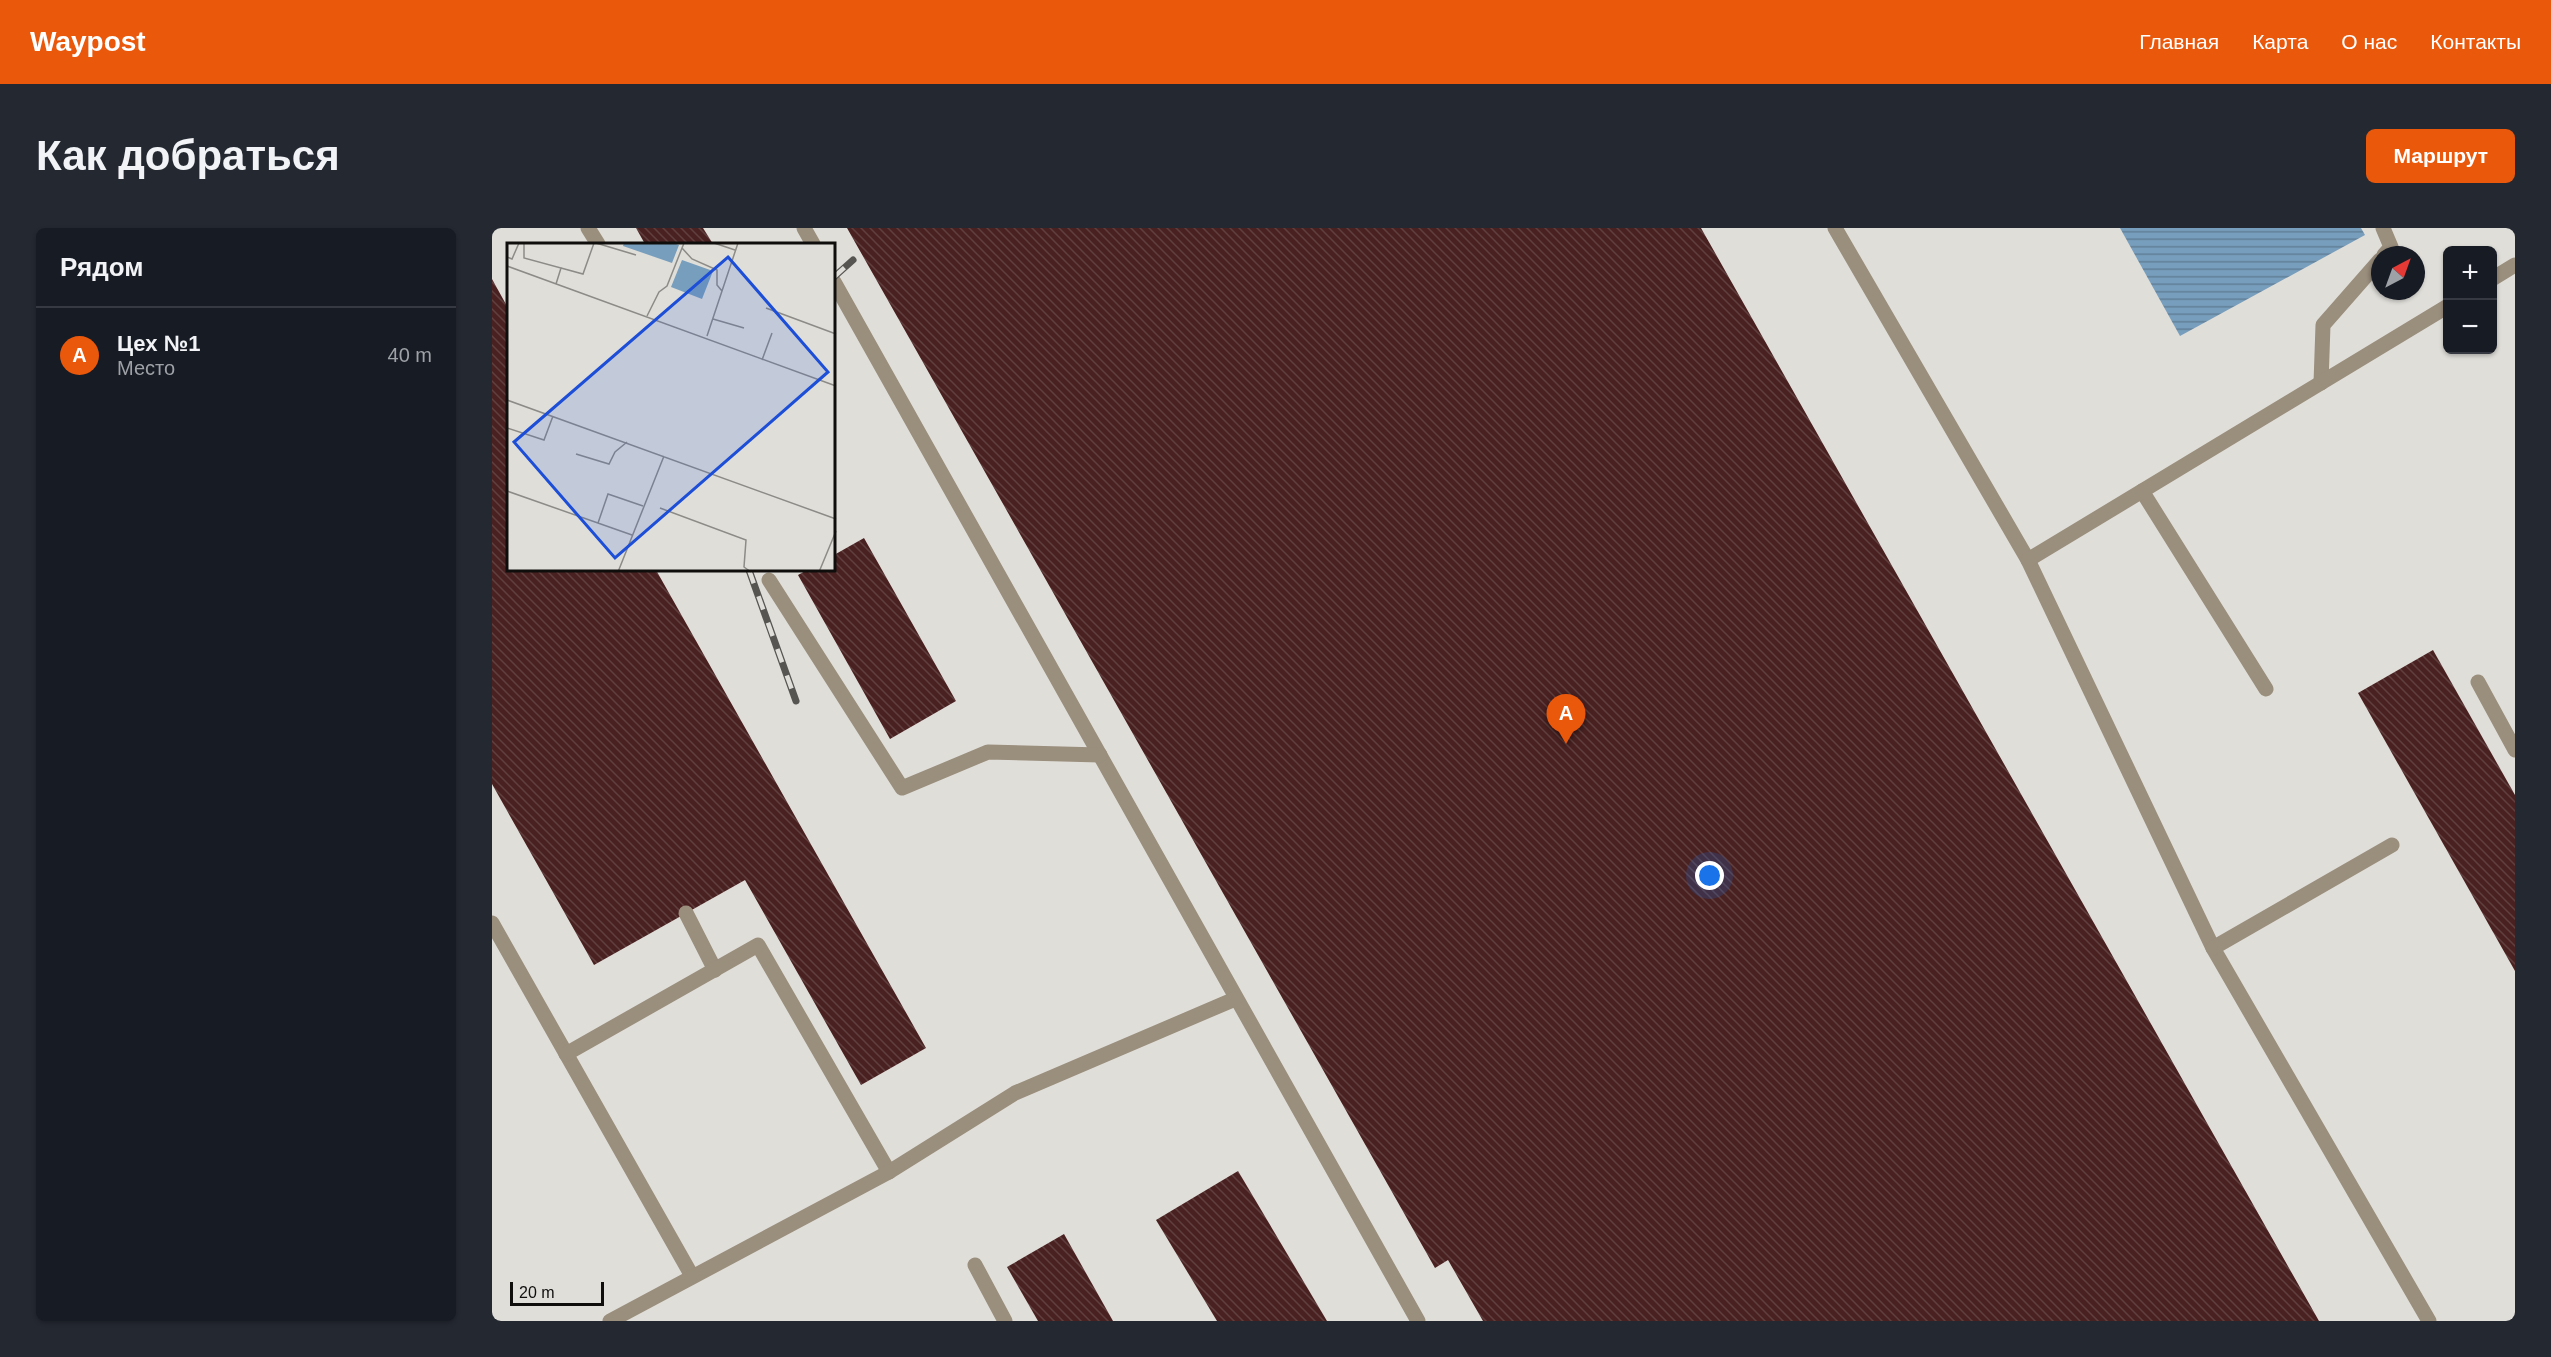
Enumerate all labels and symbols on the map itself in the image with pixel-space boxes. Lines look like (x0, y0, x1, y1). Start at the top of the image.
inset map (507, 243, 836, 572)
north arrow (2371, 246, 2425, 300)
pin: A (1546, 694, 1586, 744)
your location (1695, 861, 1724, 890)
scale bar (510, 1279, 604, 1306)

